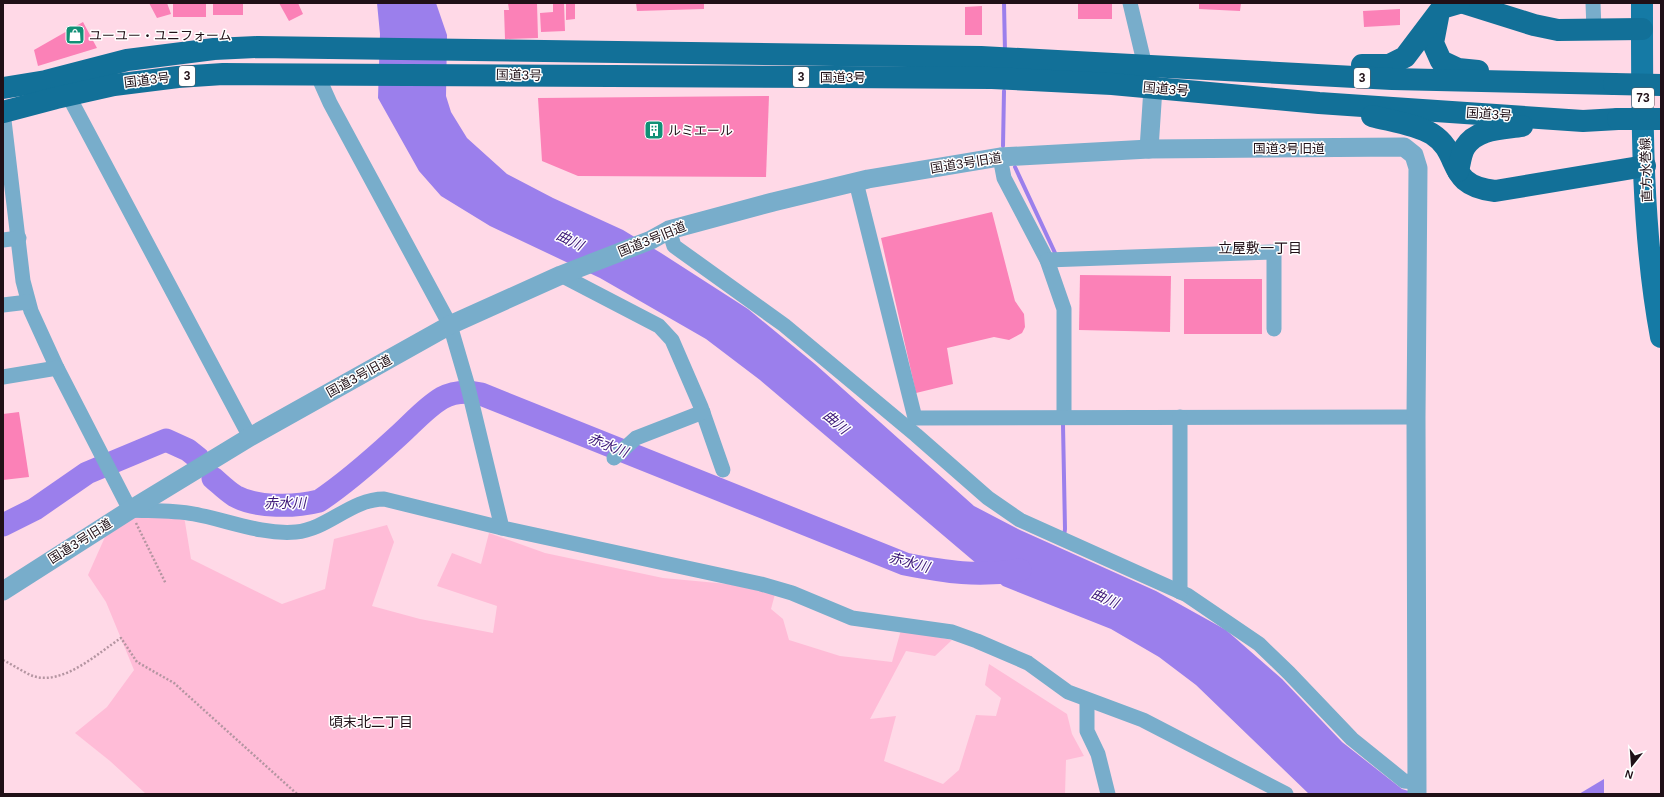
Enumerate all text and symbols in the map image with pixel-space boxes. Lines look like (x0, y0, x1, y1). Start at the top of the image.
shop icon: ユーユー・ユニフォーム (64, 24, 86, 46)
place label: ユーユー・ユニフォーム (89, 28, 232, 43)
road number: 3 (179, 66, 195, 86)
street label: 国道3号 (496, 67, 542, 83)
road number: 3 (793, 67, 809, 87)
road number: 3 (1354, 68, 1370, 88)
street label: 国道3号 (123, 70, 171, 90)
street label: 国道3号 (820, 70, 866, 85)
street label: 国道3号 (1142, 80, 1190, 98)
road number: 73 (1632, 88, 1654, 108)
street label: 国道3号 (1465, 105, 1513, 123)
building icon: ルミエール (643, 119, 665, 141)
place label: ルミエール (668, 123, 733, 138)
street label: 直方水巻線 (1637, 137, 1655, 203)
street label: 国道3号旧道 (1253, 141, 1325, 156)
street label: 国道3号旧道 (929, 150, 1003, 176)
street label: 国道3号旧道 (616, 219, 688, 259)
water label: 曲川 (554, 227, 588, 254)
district label: 立屋敷一丁目 (1218, 240, 1302, 256)
street label: 国道3号旧道 (324, 352, 394, 400)
water label: 曲川 (820, 407, 853, 438)
water label: 赤水川 (586, 430, 632, 461)
water label: 赤水川 (264, 495, 308, 511)
street label: 国道3号旧道 (45, 516, 115, 566)
water label: 赤水川 (887, 549, 933, 576)
water label: 曲川 (1089, 585, 1123, 612)
district label: 頃末北二丁目 (329, 714, 413, 730)
north arrow (1612, 745, 1652, 785)
text: N (1623, 768, 1635, 781)

